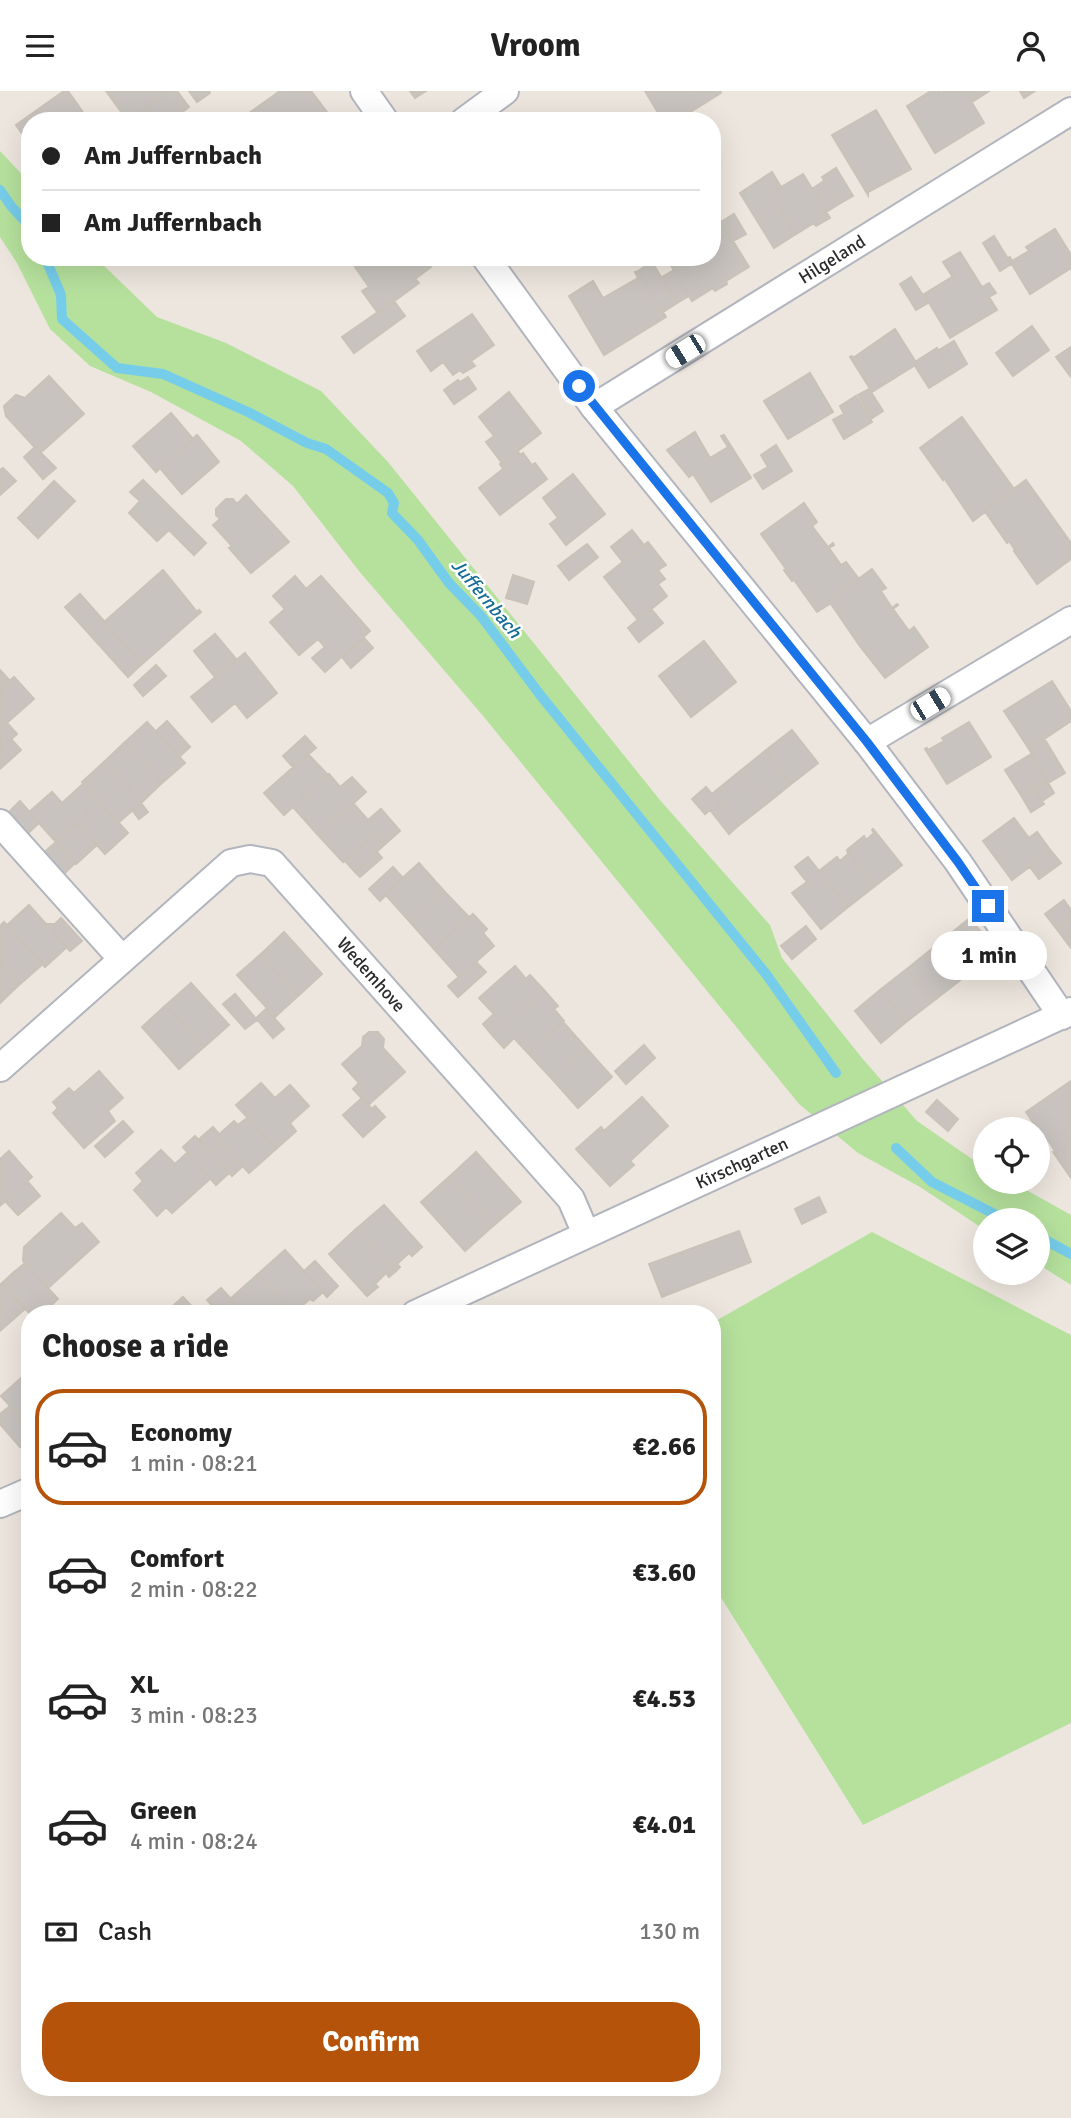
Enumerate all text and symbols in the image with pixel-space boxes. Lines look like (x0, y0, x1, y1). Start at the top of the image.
text: Vroom (490, 26, 581, 65)
icon: menu (21, 27, 59, 65)
icon: person (1012, 27, 1050, 65)
text: Am Juffernbach (84, 140, 262, 172)
text: Am Juffernbach (84, 207, 262, 239)
street label: Hilgeland (794, 230, 869, 288)
car (662, 331, 709, 371)
route start (563, 370, 595, 402)
water label: Juffernbach (446, 554, 527, 644)
car (907, 684, 954, 724)
route end (972, 890, 1004, 922)
callout: 1 min (930, 931, 1046, 979)
street label: Wedemhove (332, 933, 410, 1016)
text: 1 min (961, 941, 1017, 970)
map controls (973, 1117, 1050, 1285)
button: locate (973, 1117, 1050, 1194)
street label: Kirschgarten (692, 1132, 791, 1194)
button: layers (973, 1208, 1050, 1285)
text: Choose a ride (42, 1327, 229, 1366)
icon: car (46, 1416, 109, 1479)
text: Economy (130, 1417, 232, 1449)
text: €2.66 (632, 1431, 696, 1463)
text: 1 min · 08:21 (130, 1449, 258, 1478)
icon: car (46, 1542, 109, 1605)
text: Comfort (130, 1543, 224, 1575)
text: €3.60 (632, 1557, 696, 1589)
text: 2 min · 08:22 (130, 1575, 258, 1604)
icon: car (46, 1668, 109, 1731)
text: XL (130, 1669, 160, 1701)
text: €4.53 (632, 1683, 696, 1715)
text: 3 min · 08:23 (130, 1701, 258, 1730)
icon: car (46, 1794, 109, 1857)
text: Green (130, 1795, 197, 1827)
text: €4.01 (632, 1809, 696, 1841)
text: 4 min · 08:24 (130, 1827, 258, 1856)
icon: cash (42, 1913, 80, 1951)
text: Cash (98, 1916, 152, 1948)
text: 130 m (639, 1917, 700, 1946)
button: Confirm (42, 2002, 700, 2082)

